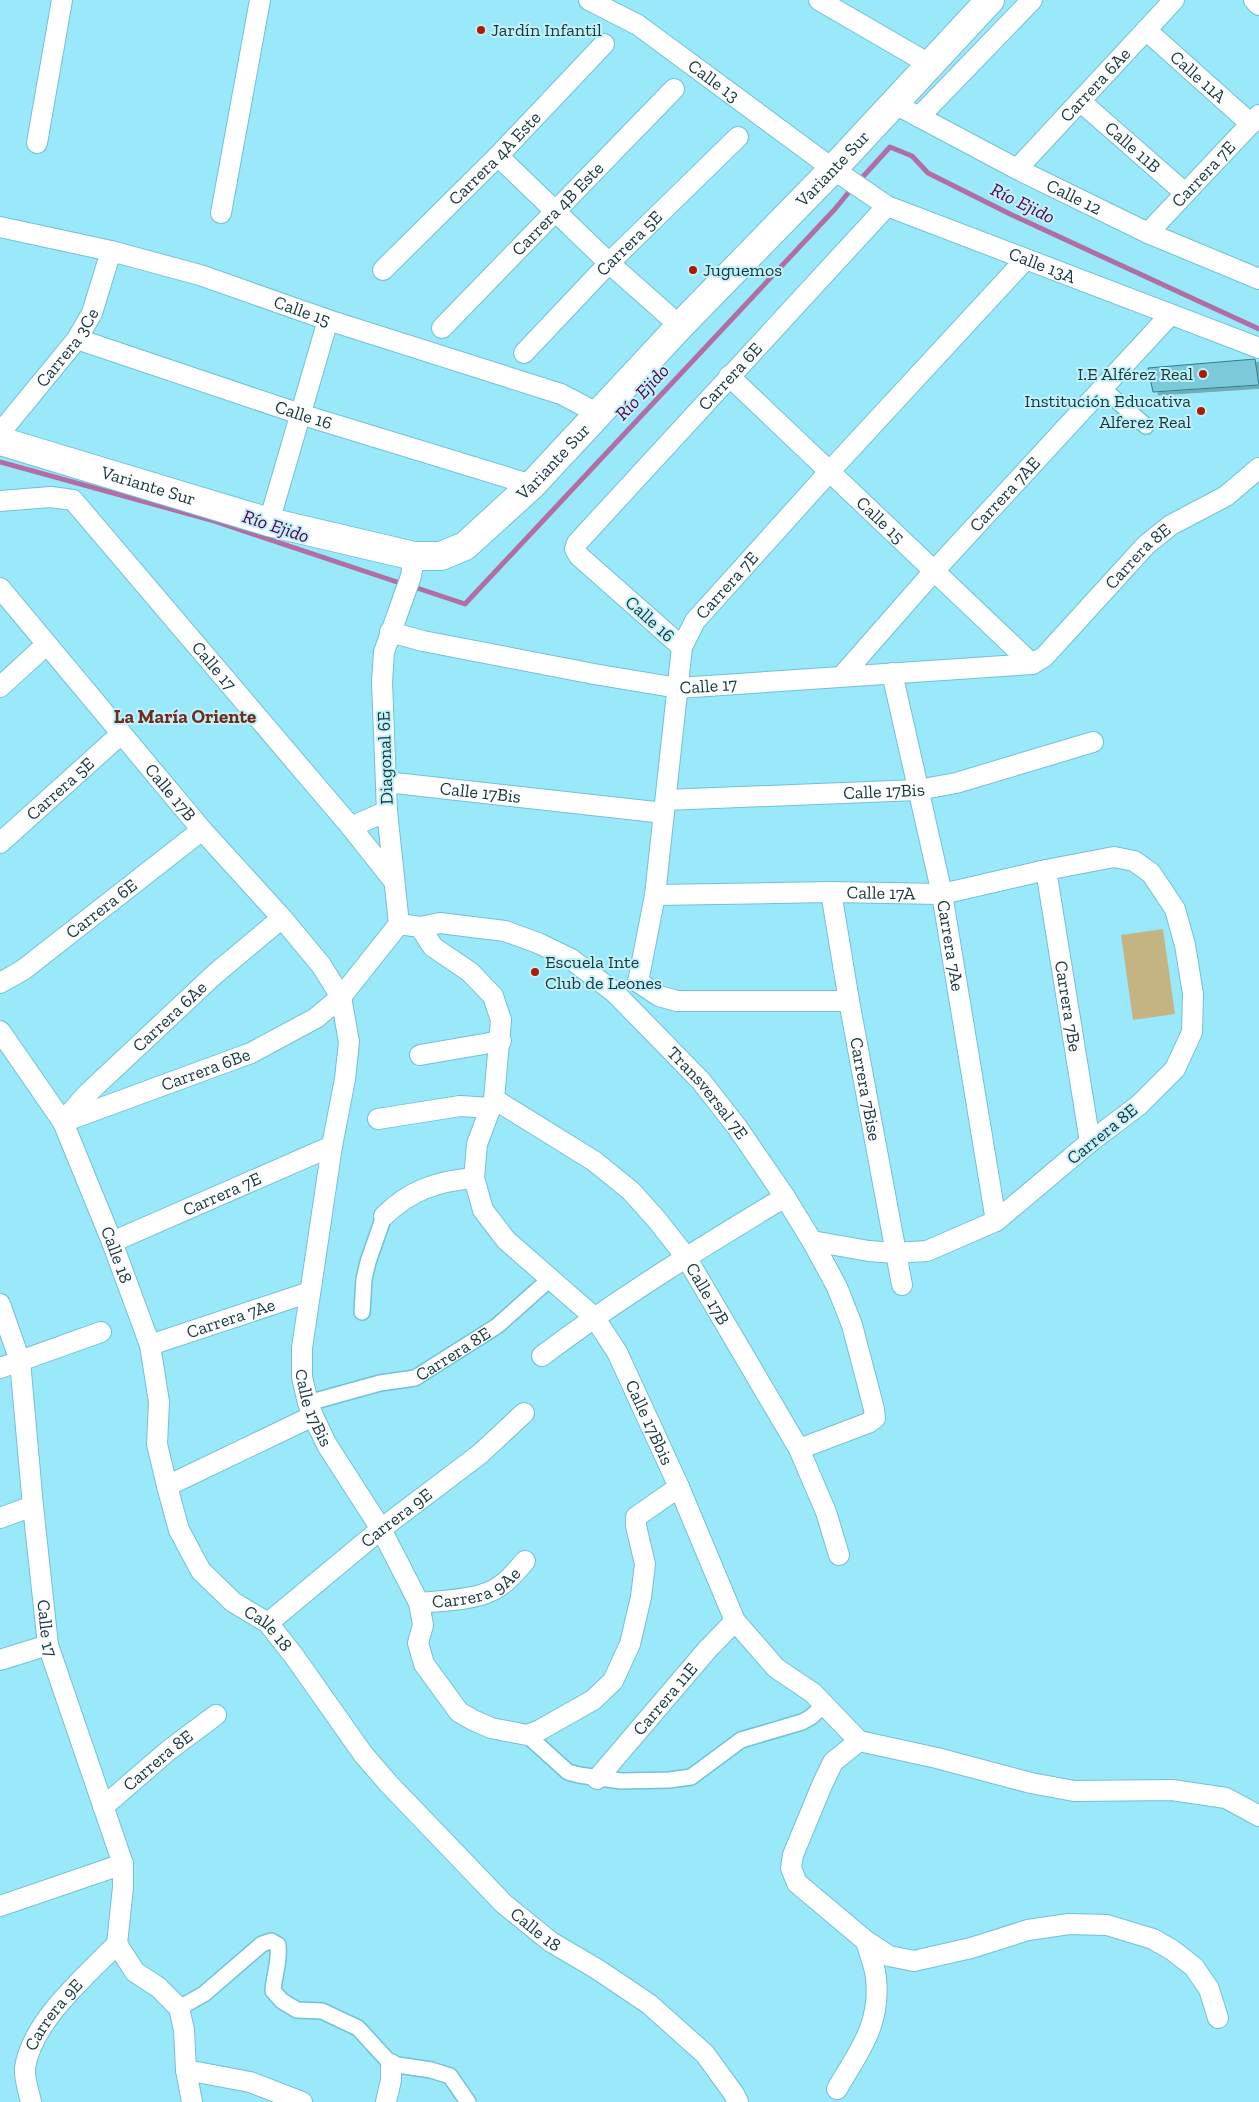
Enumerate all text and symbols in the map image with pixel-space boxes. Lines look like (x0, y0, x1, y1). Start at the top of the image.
place label: Jardín Infantil (491, 19, 602, 41)
marker: Jardín Infantil (475, 24, 487, 36)
street label: Carrera 6Ae (1055, 43, 1135, 127)
street label: Calle 11A (1165, 46, 1231, 108)
street label: Calle 13 (684, 55, 744, 107)
street label: Carrera 4A Este (444, 107, 545, 210)
street label: Calle 11B (1100, 117, 1165, 178)
street label: Variante Sur (790, 126, 874, 212)
street label: Carrera 7E (1167, 136, 1240, 212)
street label: Carrera 4B Este (507, 157, 608, 261)
street label: Calle 12 (1043, 174, 1105, 220)
water label: Río Ejido (987, 178, 1059, 228)
street label: Carrera 5E (591, 206, 667, 281)
street label: Calle 13A (1006, 242, 1079, 288)
place label: Juguemos (703, 259, 782, 281)
marker: Juguemos (687, 264, 699, 276)
street label: Calle 15 (271, 291, 333, 331)
street label: Carrera 3Ce (31, 304, 104, 392)
street label: Carrera 6E (693, 338, 767, 415)
water label: Río Ejido (610, 359, 674, 425)
place label: I.E Alférez Real (1077, 363, 1193, 385)
marker: I.E Alférez Real (1197, 368, 1209, 380)
place label: Institución Educativa Alferez Real (1025, 390, 1191, 433)
street label: Calle 16 (272, 395, 335, 434)
marker: Institución Educativa Alferez Real (1195, 405, 1207, 417)
street label: Variante Sur (511, 419, 595, 505)
street label: Carrera 7AE (965, 452, 1045, 536)
street label: Variante Sur (98, 461, 198, 510)
street label: Calle 15 (852, 492, 909, 548)
water label: Río Ejido (240, 504, 312, 548)
street label: Carrera 8E (1100, 519, 1175, 594)
street label: Carrera 7E (691, 547, 763, 624)
street label: Calle 16 (621, 591, 679, 647)
street label: Calle 17 (187, 637, 241, 695)
street label: Calle 17 (679, 673, 738, 699)
district label: La María Oriente (114, 705, 256, 728)
street label: Diagonal 6E (372, 711, 398, 805)
street label: Carrera 5E (22, 752, 99, 825)
street label: Calle 17B (140, 759, 201, 826)
street label: Calle 17Bis (439, 777, 522, 808)
street label: Calle 17Bis (843, 778, 927, 804)
street label: Carrera 6E (61, 874, 141, 943)
street label: Calle 17A (846, 881, 916, 905)
street label: Carrera 7Ae (932, 899, 969, 993)
place label: Escuela Inte Club de Leones (545, 951, 662, 994)
street label: Carrera 7Be (1050, 959, 1086, 1053)
marker: Escuela Inte Club de Leones (529, 966, 541, 978)
street label: Carrera 6Ae (128, 976, 211, 1057)
street label: Carrera 7Bise (845, 1035, 886, 1143)
street label: Transversal 7E (662, 1042, 753, 1143)
street label: Carrera 6Be (158, 1043, 253, 1096)
street label: Carrera 8E (1062, 1099, 1142, 1169)
street label: Carrera 7E (179, 1167, 265, 1221)
street label: Calle 18 (96, 1223, 137, 1286)
street label: Calle 17B (681, 1259, 735, 1329)
street label: Carrera 7Ae (184, 1293, 278, 1343)
street label: Carrera 8E (411, 1322, 495, 1386)
street label: Calle 17Bis (291, 1369, 337, 1450)
street label: Calle 17Bbis (620, 1377, 678, 1469)
street label: Carrera 9E (356, 1483, 436, 1552)
street label: Carrera 9Ae (431, 1563, 525, 1613)
street label: Calle 17 (32, 1598, 62, 1660)
street label: Calle 18 (240, 1600, 297, 1656)
street label: Carrera 11E (628, 1658, 702, 1740)
street label: Carrera 8E (118, 1725, 197, 1796)
street label: Calle 18 (506, 1902, 565, 1956)
street label: Carrera 9E (20, 1974, 87, 2054)

